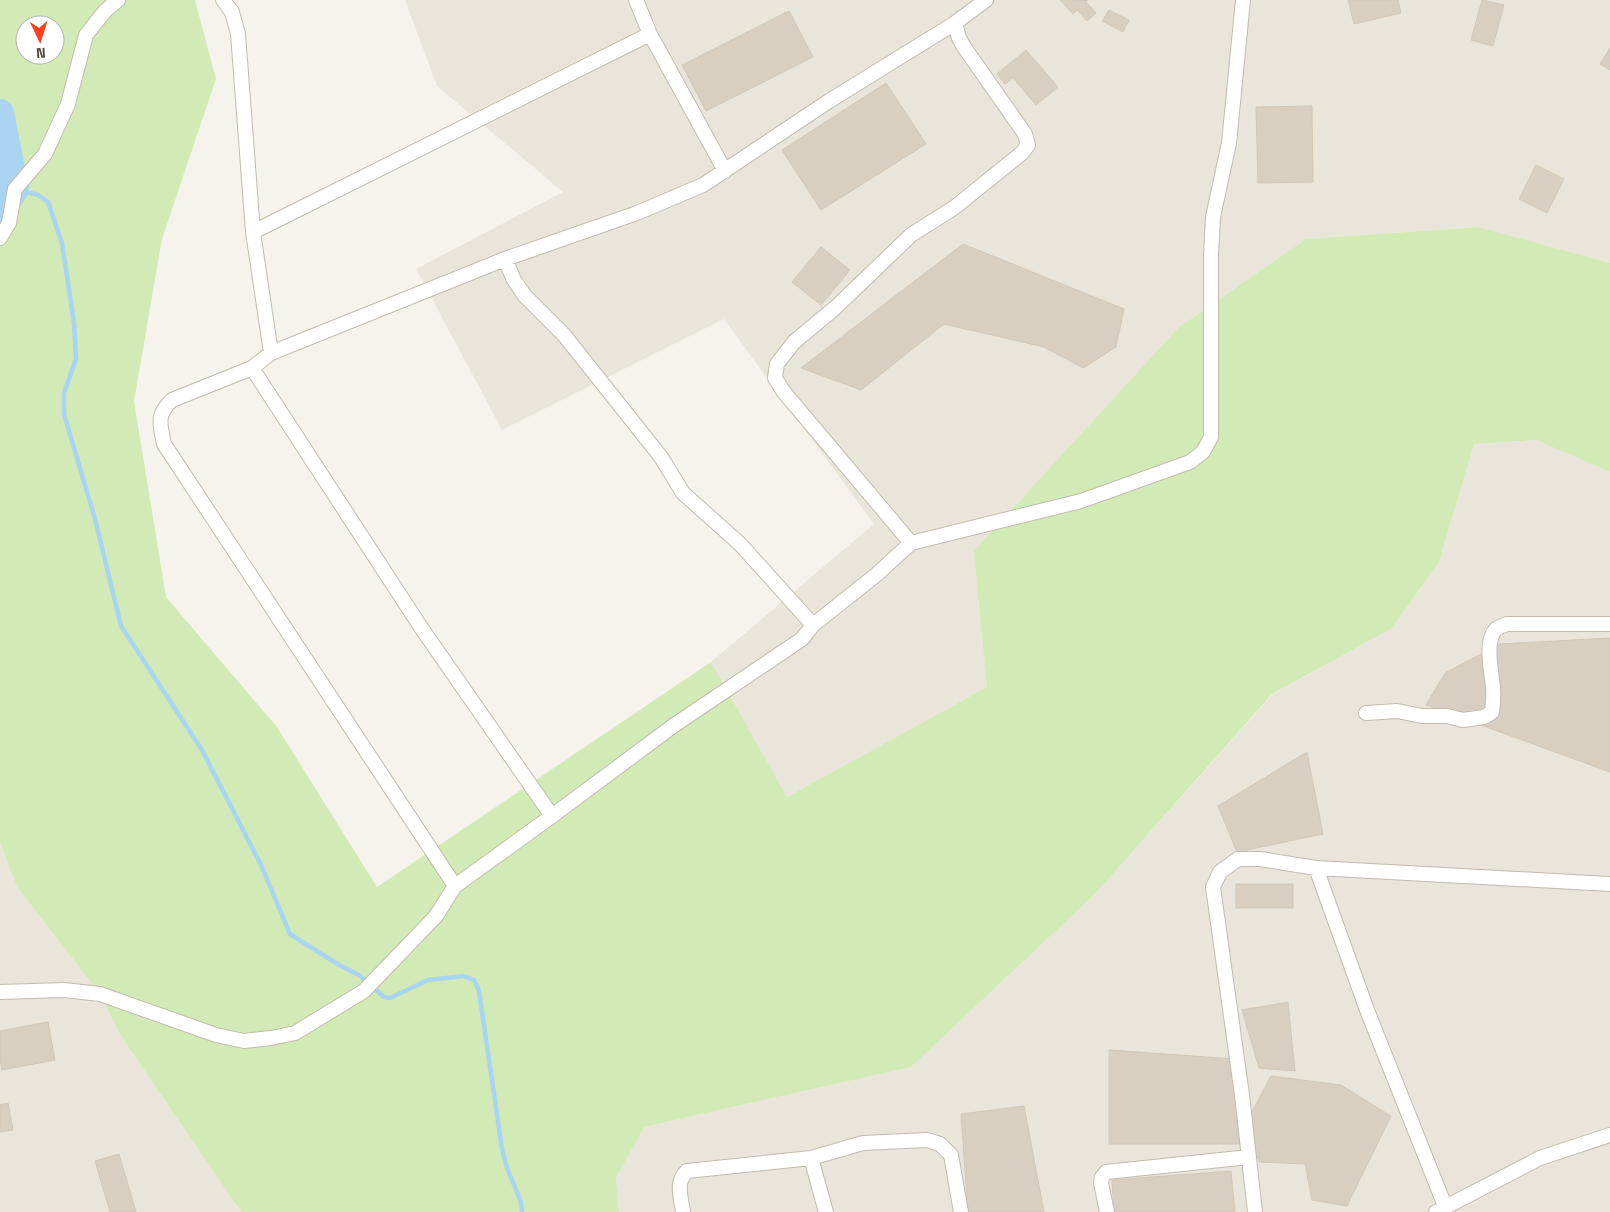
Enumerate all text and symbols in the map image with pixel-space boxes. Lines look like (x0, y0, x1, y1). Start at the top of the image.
north arrow (15, 15, 65, 65)
text: N (36, 44, 46, 62)

